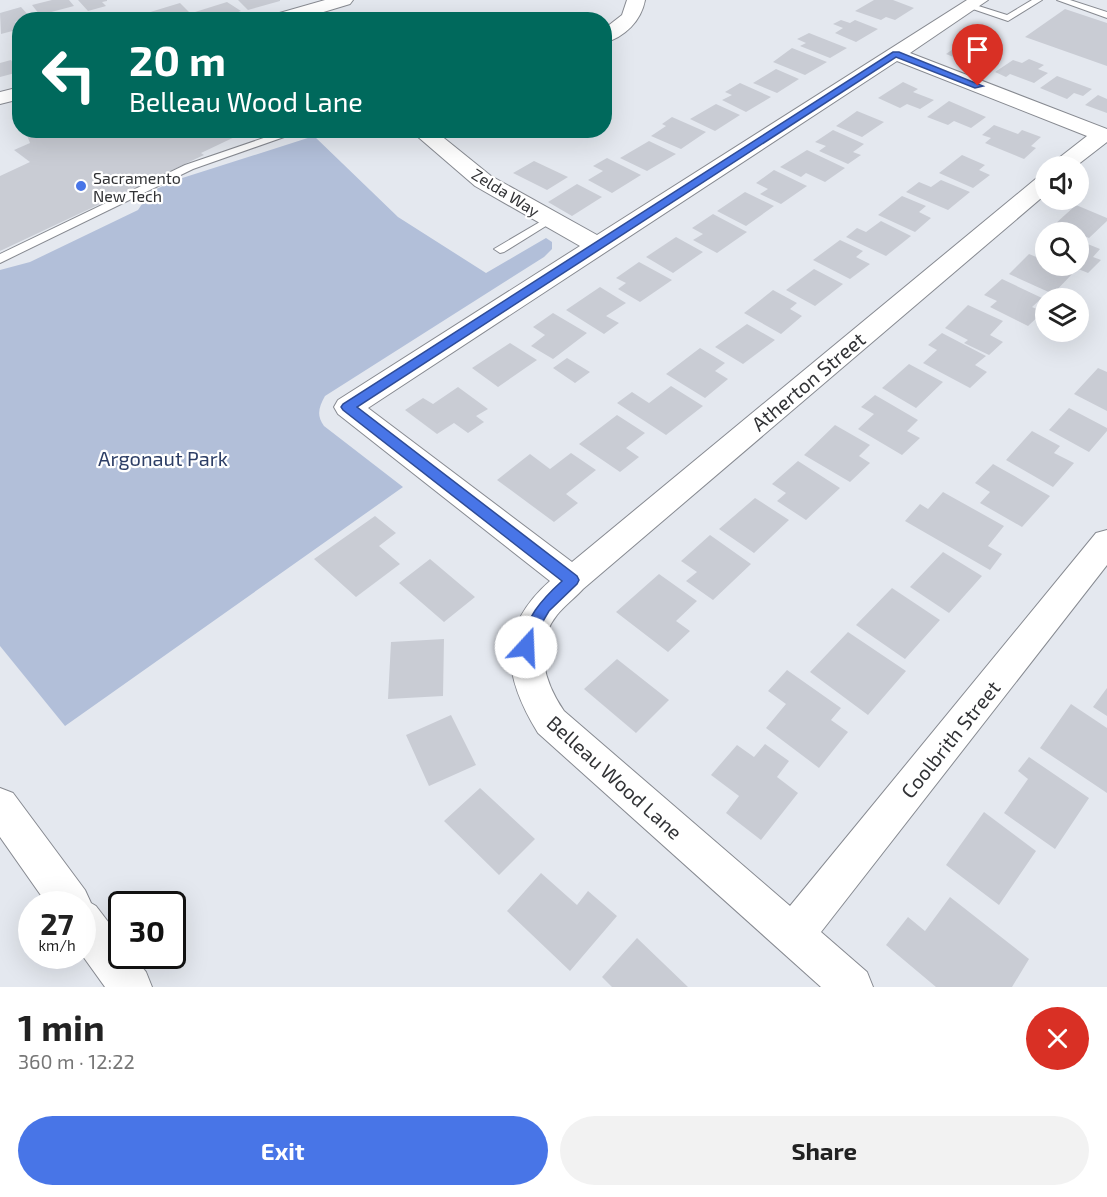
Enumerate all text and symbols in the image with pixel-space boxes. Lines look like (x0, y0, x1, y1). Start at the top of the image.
pin (952, 24, 1003, 86)
icon: arrive (961, 33, 994, 66)
text: 20 m (129, 34, 226, 84)
icon: left (30, 36, 108, 114)
text: Belleau Wood Lane (129, 85, 363, 117)
map controls (1035, 156, 1089, 342)
button: sound (1035, 156, 1089, 210)
street label: Zelda Way (469, 164, 544, 220)
place label: Sacramento New Tech (93, 168, 181, 205)
marker: Sacramento New Tech (74, 179, 88, 193)
button: search (1035, 222, 1089, 276)
button: layers (1035, 288, 1089, 342)
street label: Atherton Street (746, 326, 870, 435)
park label: Argonaut Park (98, 446, 228, 470)
position arrow (494, 615, 558, 679)
street label: Coolbrith Street (895, 675, 1005, 802)
street label: Belleau Wood Lane (543, 710, 687, 844)
speed limit sign: 30 (108, 891, 186, 969)
text: 27 (40, 905, 74, 941)
text: km/h (38, 936, 76, 954)
text: 1 min (18, 1005, 105, 1048)
button: close (1026, 1007, 1089, 1070)
text: 360 m · 12:22 (18, 1049, 135, 1073)
button: Exit (18, 1116, 548, 1185)
button: Share (560, 1116, 1089, 1185)

